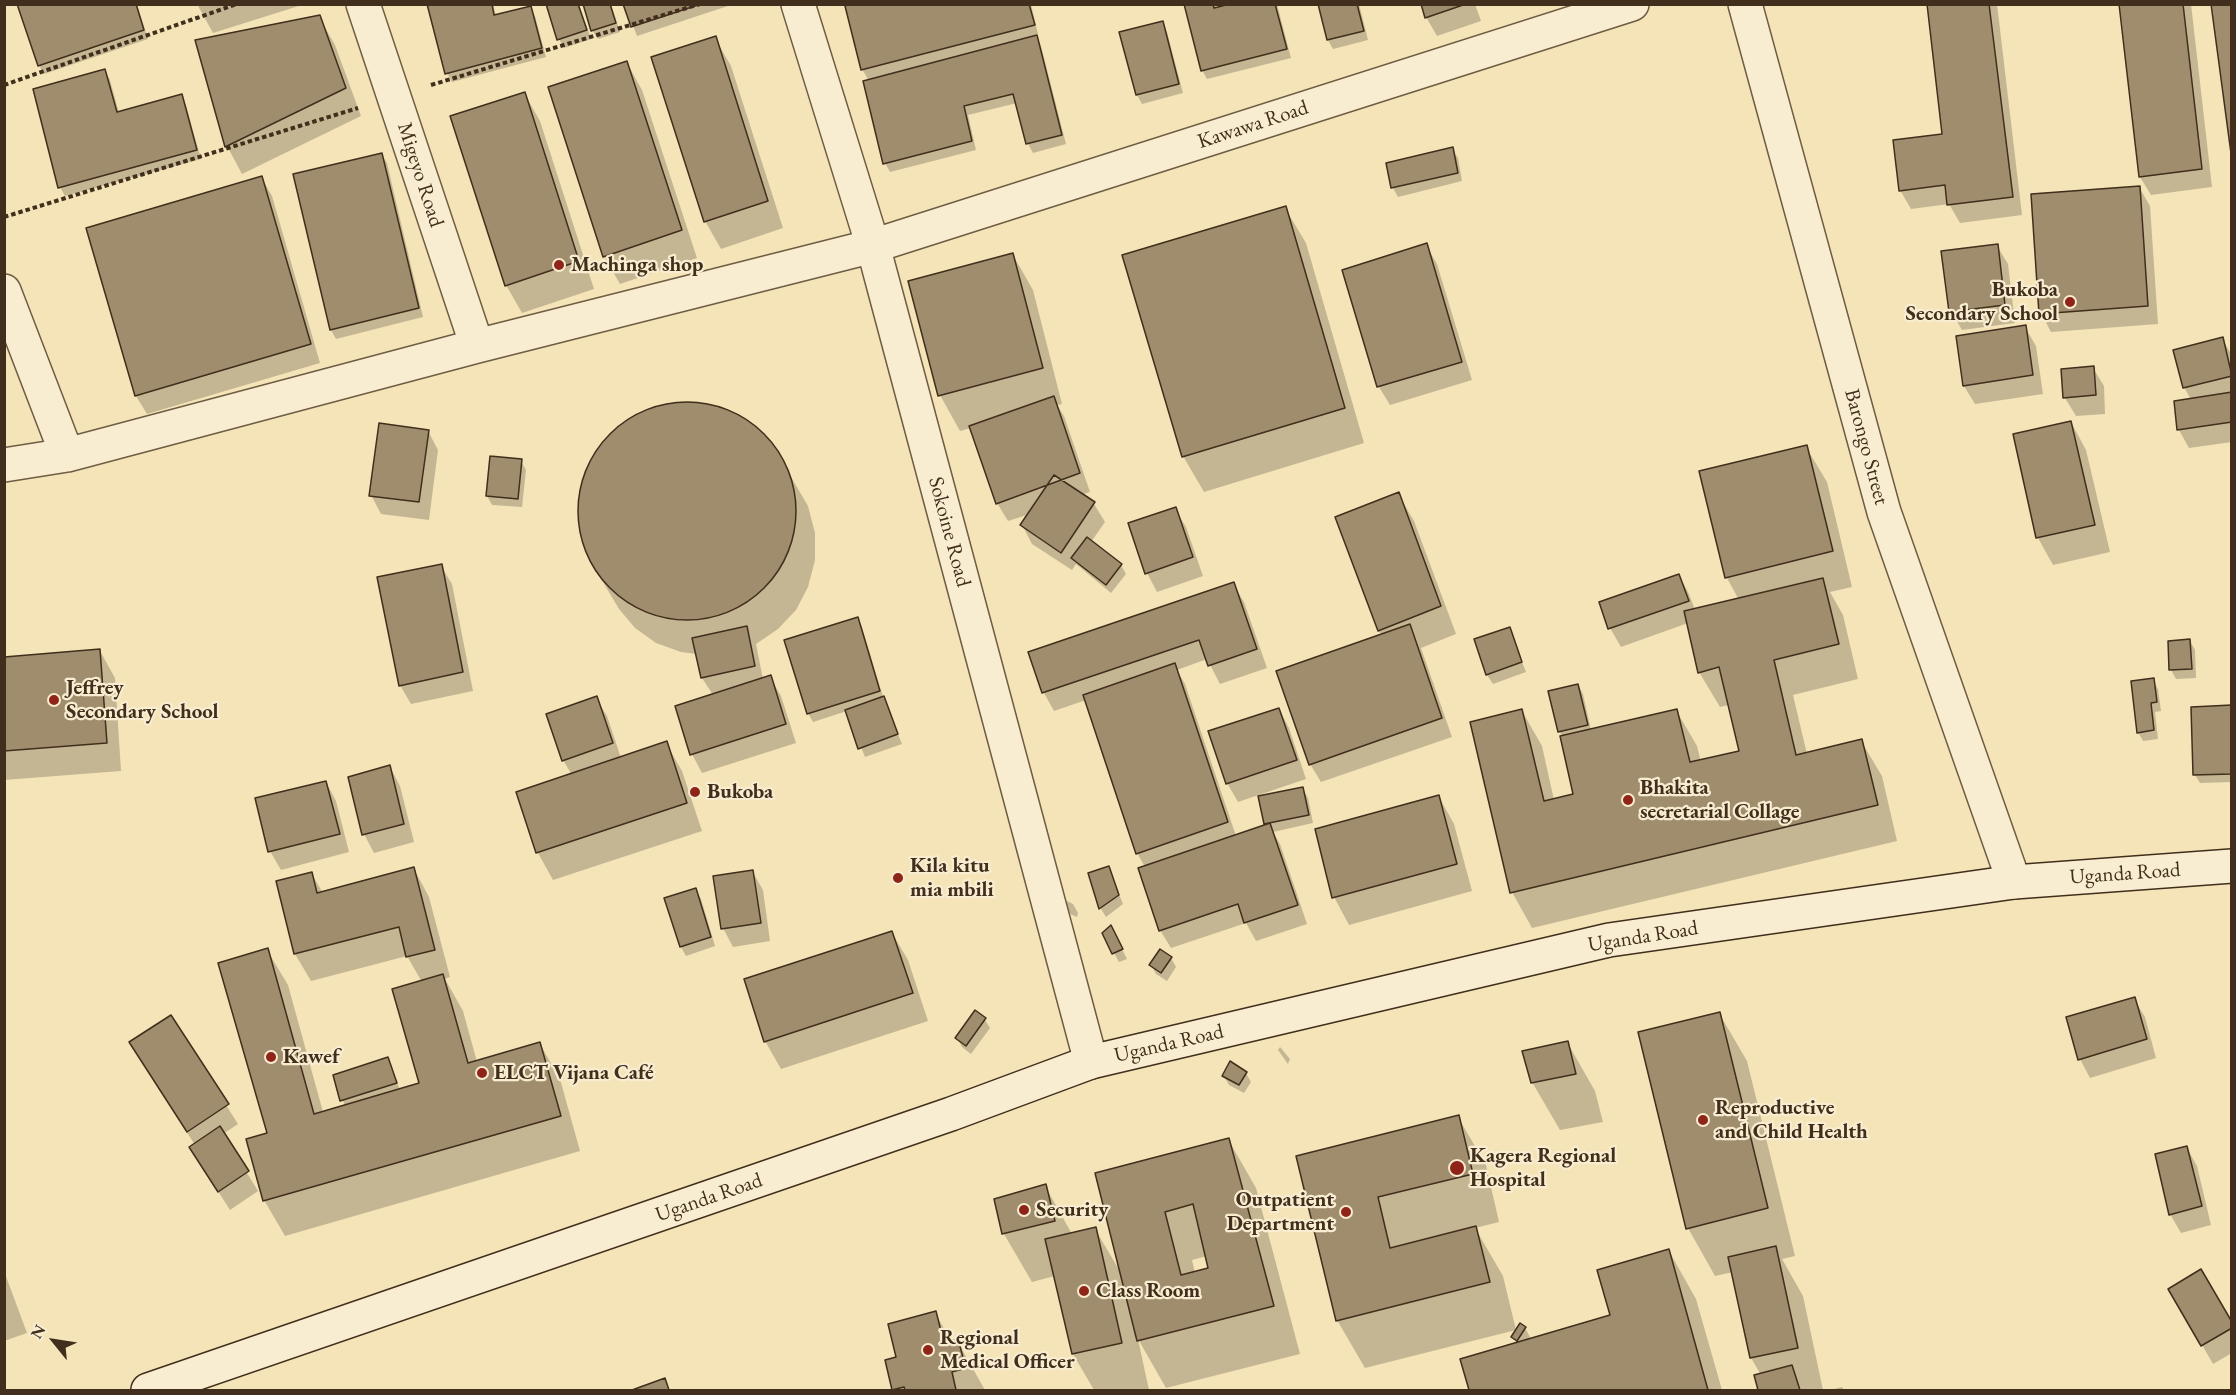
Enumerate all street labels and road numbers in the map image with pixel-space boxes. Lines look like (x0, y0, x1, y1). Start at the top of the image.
street label: Kawawa Road (1194, 95, 1312, 155)
street label: Migeyo Road (391, 119, 449, 231)
street label: Barongo Street (1838, 386, 1894, 508)
street label: Sokoine Road (922, 474, 976, 590)
street label: Uganda Road (2069, 858, 2181, 890)
street label: Uganda Road (1586, 916, 1700, 958)
street label: Uganda Road (1112, 1019, 1226, 1069)
street label: Uganda Road (652, 1168, 766, 1228)

